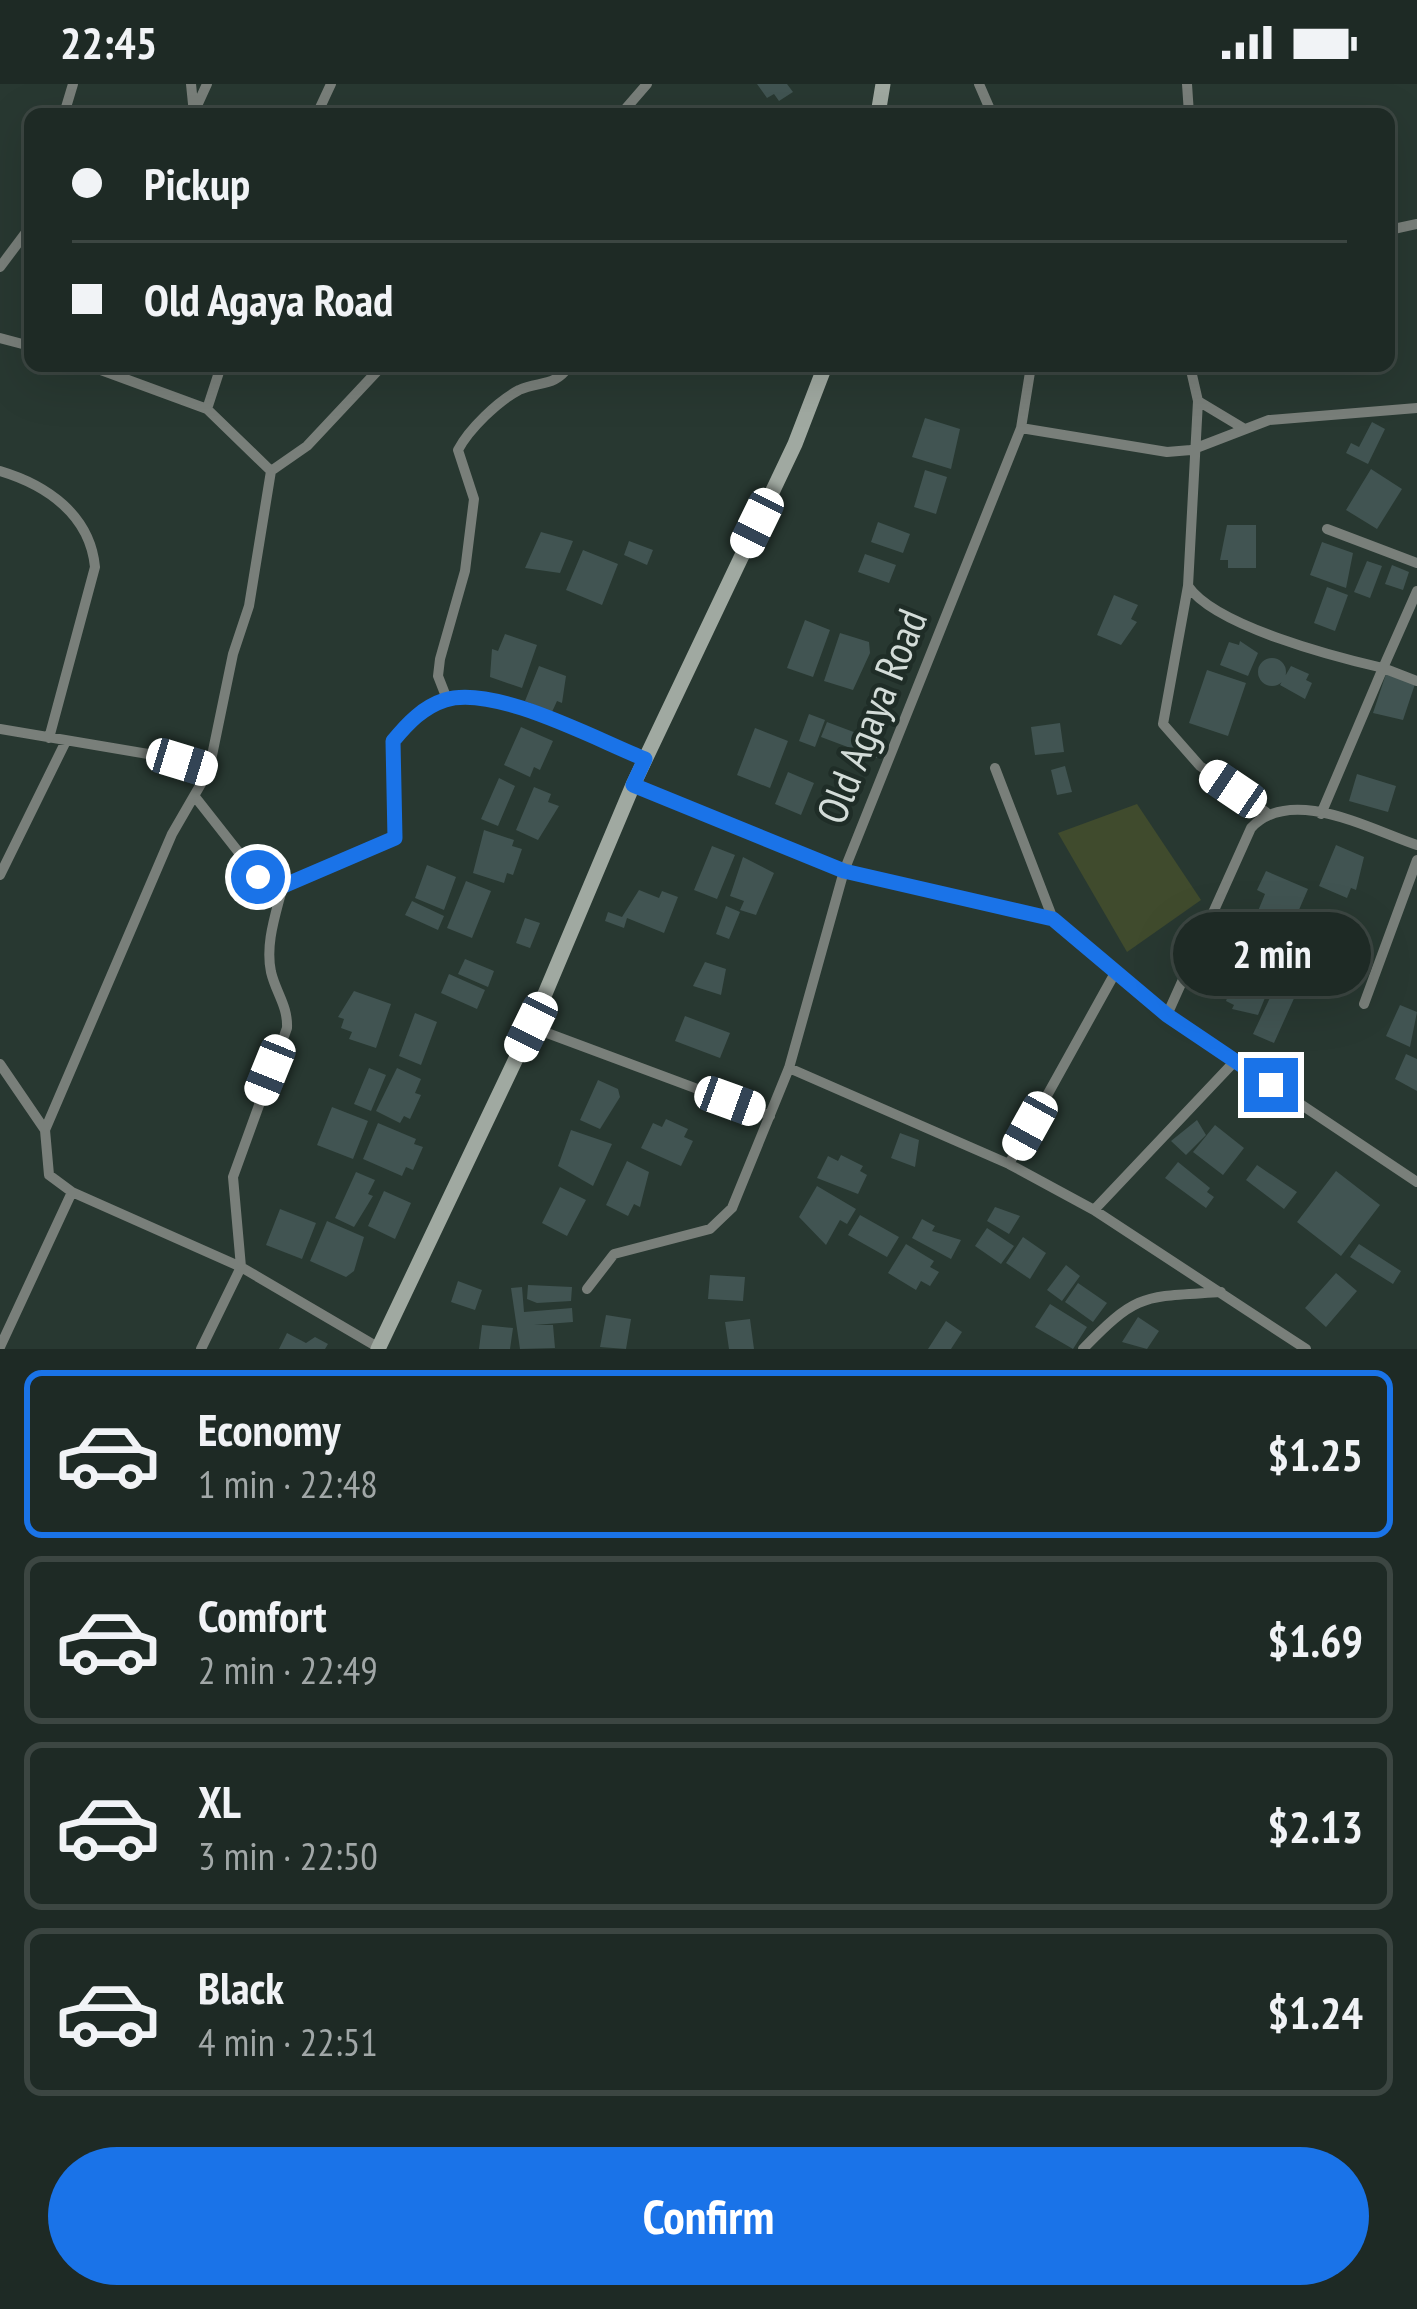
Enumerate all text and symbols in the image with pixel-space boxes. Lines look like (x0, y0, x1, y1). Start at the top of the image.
text: 22:45 (60, 13, 157, 71)
text: Pickup (144, 154, 250, 212)
text: Old Agaya Road (144, 270, 393, 328)
car (725, 483, 789, 563)
street label: Old Agaya Road (803, 601, 939, 831)
car (142, 734, 222, 790)
car (1193, 754, 1273, 824)
route start (231, 850, 285, 904)
callout: 2 min (1172, 911, 1370, 995)
text: 2 min (1233, 928, 1311, 979)
car (499, 987, 563, 1067)
car (240, 1030, 300, 1110)
route end (1244, 1058, 1298, 1112)
car (690, 1072, 770, 1130)
car (997, 1086, 1063, 1166)
icon: car (54, 1400, 162, 1508)
text: Economy (198, 1400, 341, 1458)
text: $1.25 (1267, 1425, 1363, 1483)
text: 1 min · 22:48 (198, 1458, 378, 1509)
icon: car (54, 1586, 162, 1694)
text: Comfort (198, 1586, 327, 1644)
text: $1.69 (1267, 1611, 1363, 1669)
text: 2 min · 22:49 (198, 1644, 378, 1695)
icon: car (54, 1772, 162, 1880)
text: XL (198, 1772, 241, 1830)
text: $2.13 (1267, 1797, 1363, 1855)
text: 3 min · 22:50 (198, 1830, 378, 1881)
icon: car (54, 1958, 162, 2066)
text: Black (198, 1958, 284, 2016)
text: $1.24 (1267, 1983, 1363, 2041)
text: 4 min · 22:51 (198, 2016, 378, 2067)
button: Confirm (48, 2147, 1369, 2285)

